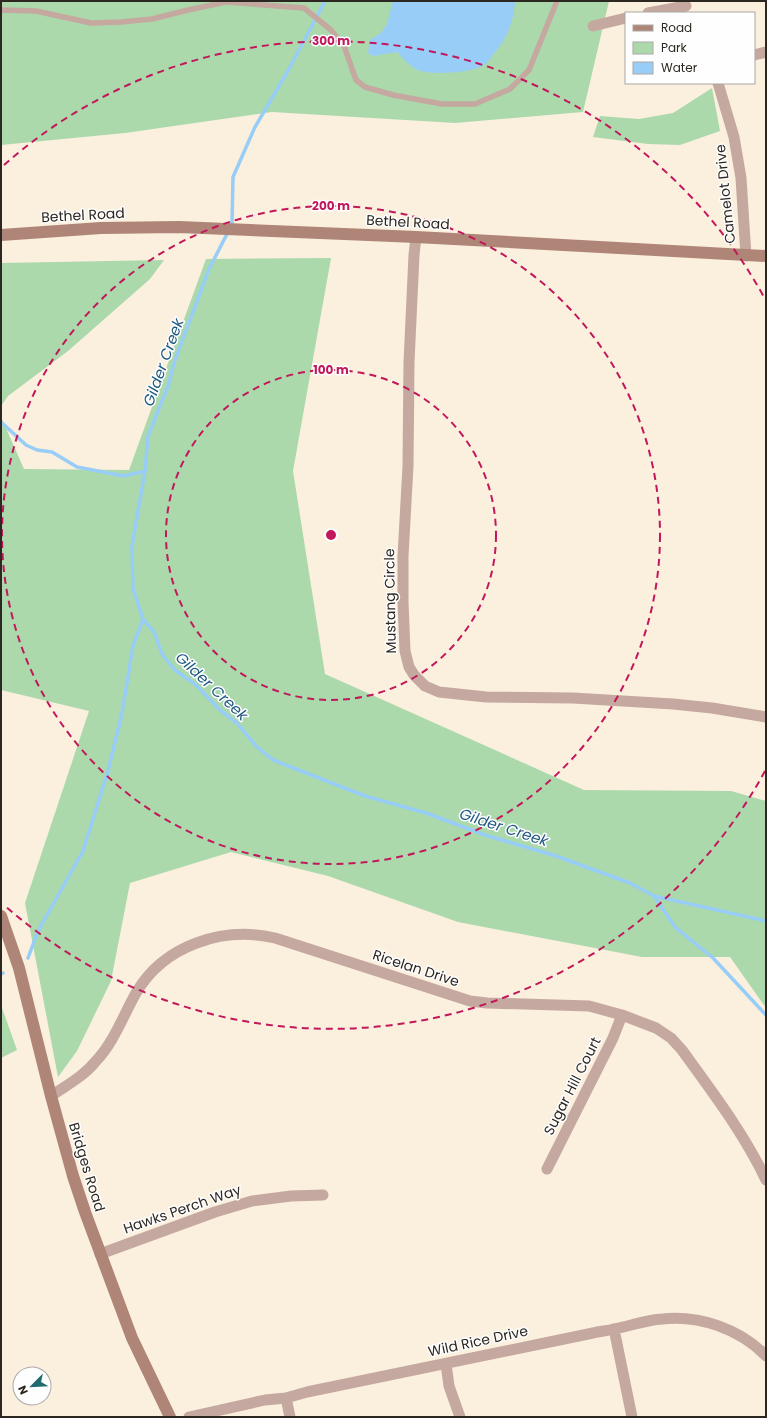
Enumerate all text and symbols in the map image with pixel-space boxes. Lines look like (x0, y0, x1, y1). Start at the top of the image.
legend (625, 12, 755, 84)
text: Road (661, 19, 692, 36)
text: 300 m (312, 32, 350, 49)
text: Park (661, 39, 688, 56)
text: Water (661, 59, 698, 76)
street label: Camelot Drive (710, 143, 740, 245)
text: 200 m (312, 197, 350, 214)
street label: Bethel Road (41, 203, 125, 227)
street label: Bethel Road (366, 210, 450, 234)
water label: Gilder Creek (137, 314, 189, 409)
text: 100 m (313, 361, 349, 378)
centre of rings (324, 528, 338, 542)
street label: Mustang Circle (379, 548, 401, 654)
water label: Gilder Creek (171, 647, 254, 726)
water label: Gilder Creek (457, 803, 552, 852)
street label: Ricelan Drive (370, 945, 462, 991)
street label: Sugar Hill Court (539, 1033, 605, 1139)
street label: Bridges Road (64, 1120, 110, 1214)
street label: Hawks Perch Way (121, 1179, 244, 1238)
street label: Wild Rice Drive (426, 1321, 530, 1361)
north arrow (12, 1366, 52, 1406)
text: N (14, 1383, 32, 1397)

